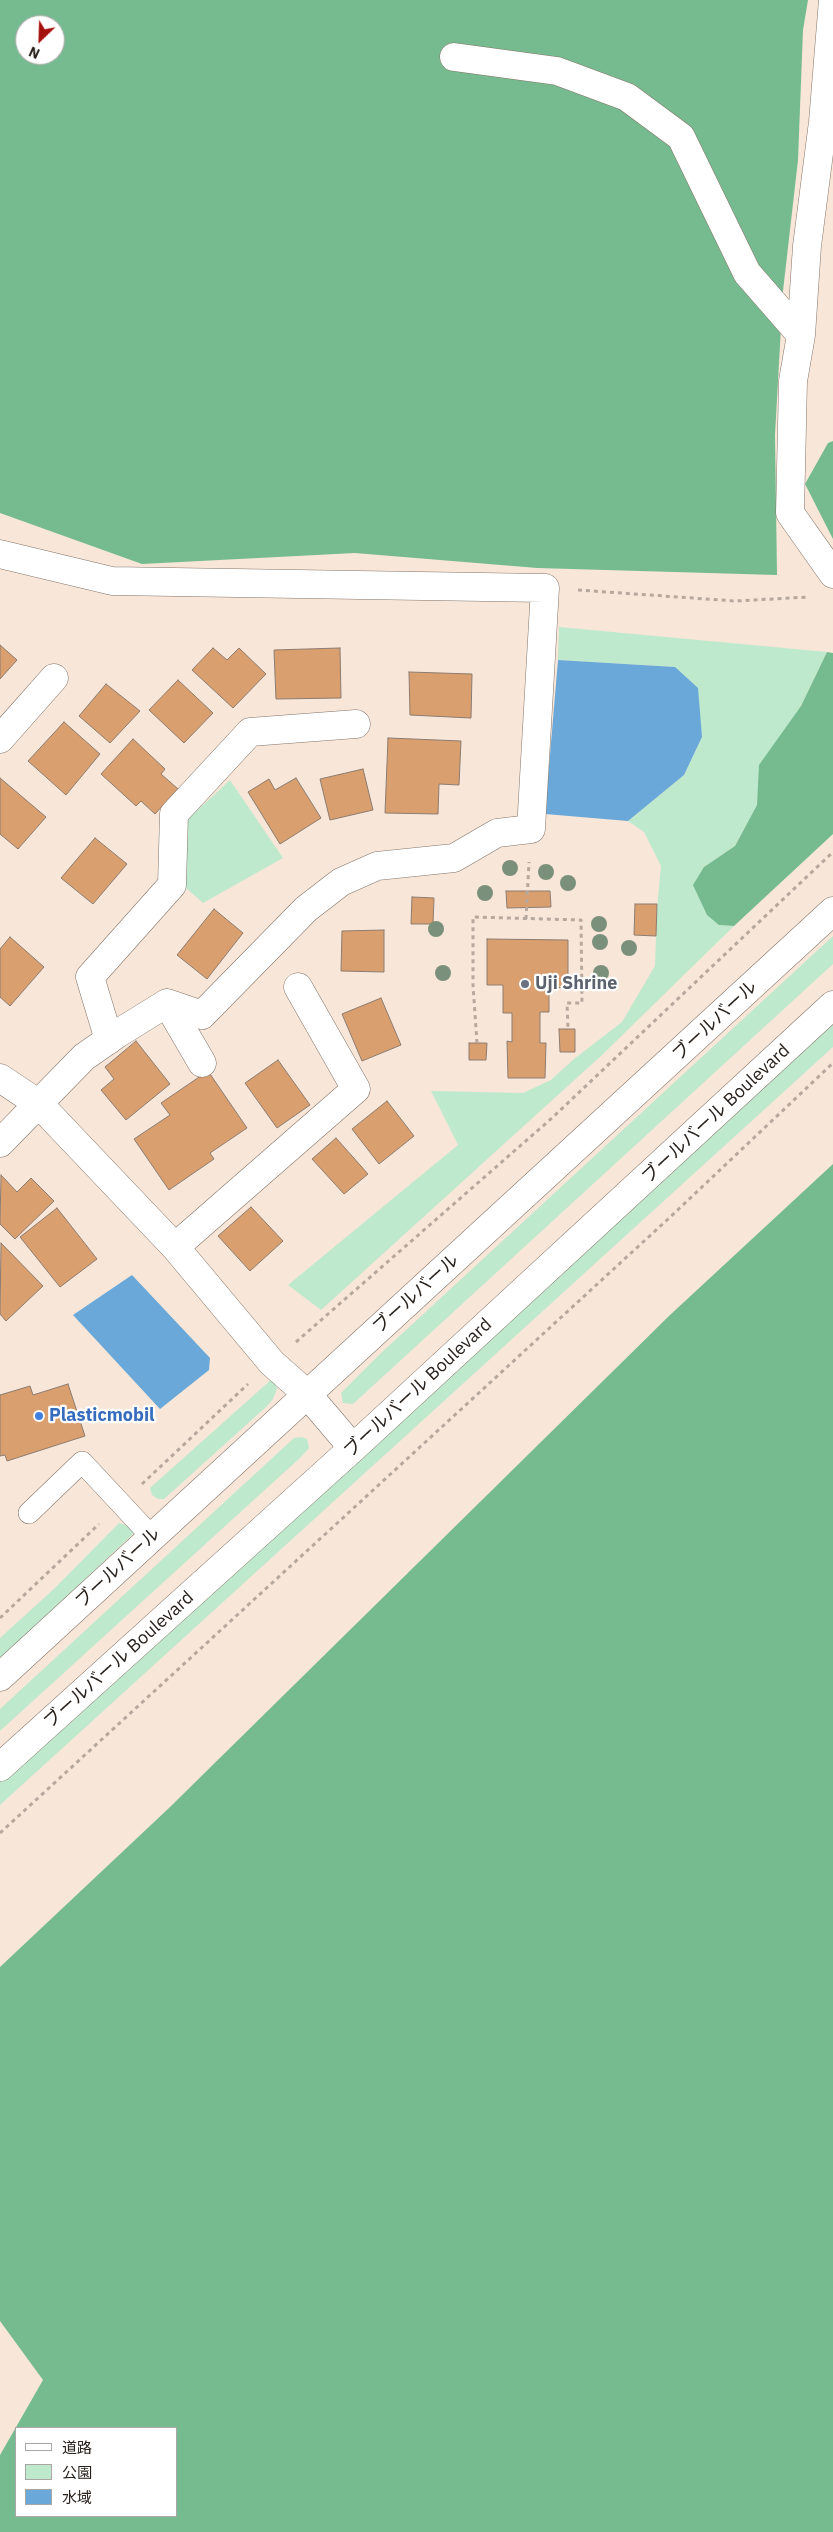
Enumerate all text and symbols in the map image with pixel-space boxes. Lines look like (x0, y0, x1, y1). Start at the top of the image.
north arrow (15, 15, 65, 65)
text: N (26, 43, 43, 63)
place label: Uji Shrine (535, 973, 617, 995)
street label: ブールバール (668, 976, 762, 1066)
marker: Uji Shrine (519, 978, 531, 990)
street label: ブールバール Boulevard (638, 1040, 794, 1188)
street label: ブールバール (369, 1250, 463, 1338)
street label: ブールバール Boulevard (340, 1314, 496, 1462)
place label: Plasticmobil (49, 1405, 155, 1427)
marker: Plasticmobil (33, 1410, 45, 1422)
street label: ブールバール (71, 1523, 165, 1613)
street label: ブールバール Boulevard (40, 1587, 198, 1733)
legend (15, 2427, 178, 2517)
text: 道路 (62, 2438, 92, 2457)
text: 公園 (62, 2463, 92, 2482)
text: 水域 (62, 2488, 92, 2507)

